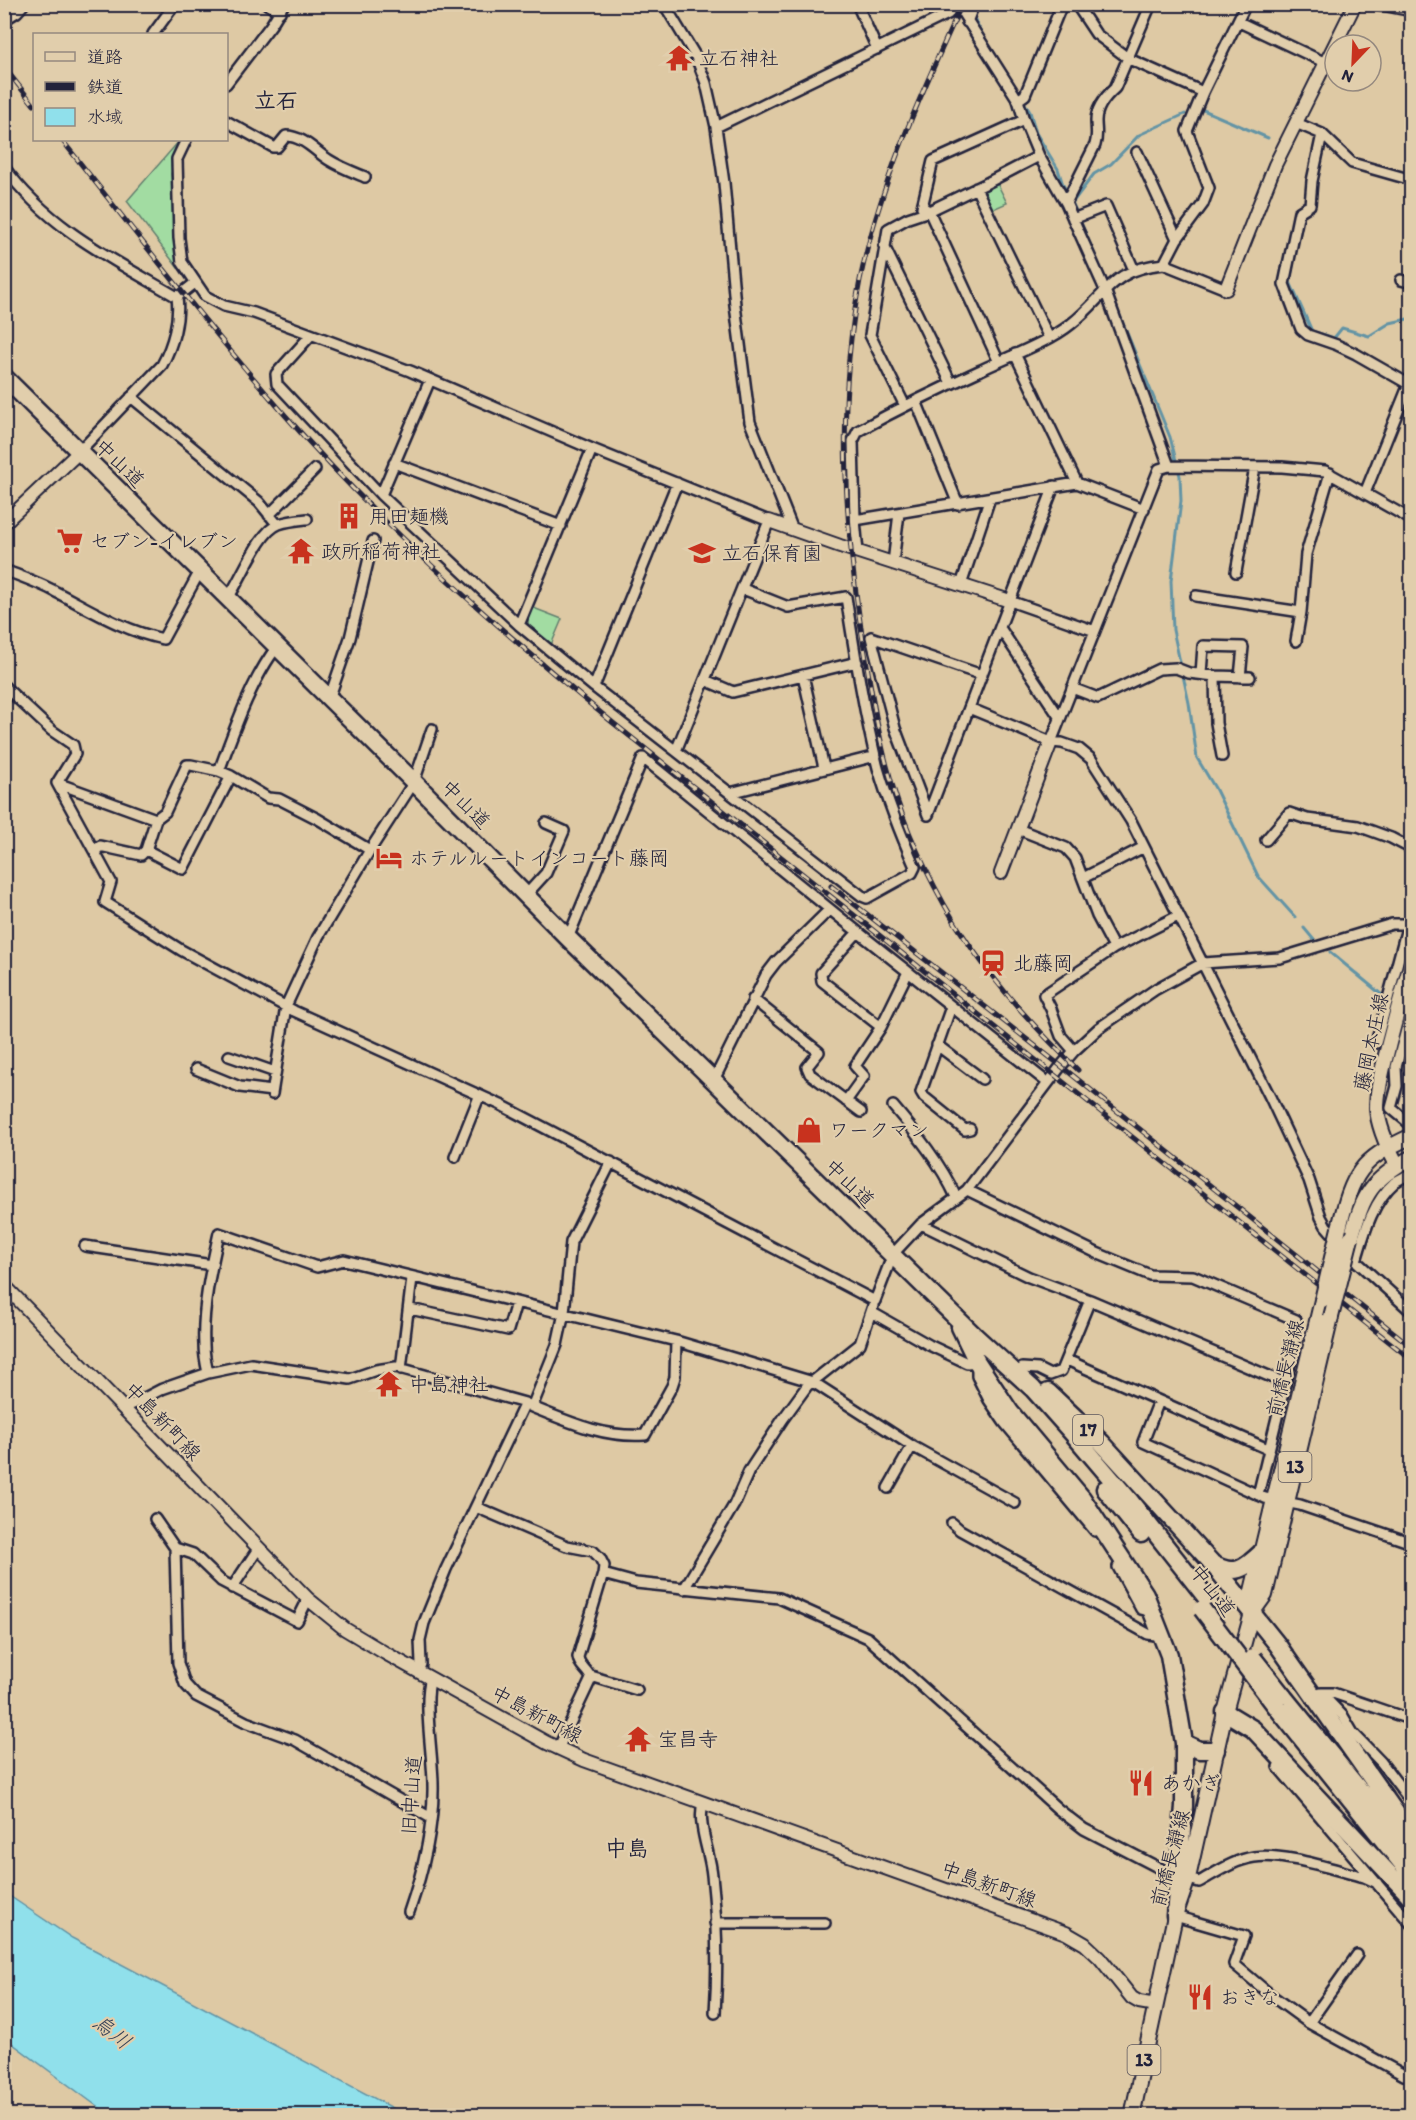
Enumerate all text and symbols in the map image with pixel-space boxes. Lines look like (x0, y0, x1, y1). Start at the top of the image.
legend (33, 33, 228, 141)
north arrow (1323, 33, 1383, 93)
temple icon: 立石神社 (664, 43, 694, 73)
text: 道路 (87, 46, 123, 68)
place label: 立石神社 (699, 46, 779, 70)
text: N (1339, 65, 1356, 87)
text: 鉄道 (87, 76, 123, 98)
district label: 立石 (254, 87, 298, 114)
text: 水域 (87, 106, 123, 128)
street label: 中山道 (90, 434, 150, 492)
building icon: 用田麺機 (334, 501, 364, 531)
place label: 用田麺機 (369, 504, 449, 528)
supermarket icon: セブン-イレブン (55, 526, 85, 556)
place label: セブン-イレブン (90, 529, 238, 553)
temple icon: 政所稲荷神社 (286, 536, 316, 566)
school or university icon: 立石保育園 (687, 538, 717, 568)
place label: 政所稲荷神社 (321, 539, 441, 563)
place label: 立石保育園 (722, 541, 822, 565)
street label: 中山道 (436, 774, 496, 834)
hotel icon: ホテルルートインコート藤岡 (374, 843, 404, 873)
place label: ホテルルートインコート藤岡 (409, 846, 669, 870)
station icon: 北藤岡 (978, 948, 1008, 978)
place label: 北藤岡 (1013, 951, 1073, 975)
street label: 藤岡本庄線 (1349, 991, 1393, 1093)
shop icon: ワークマン (794, 1115, 824, 1145)
place label: ワークマン (829, 1118, 929, 1142)
street label: 中山道 (820, 1154, 880, 1212)
street label: 前橋長瀞線 (1261, 1317, 1309, 1419)
temple icon: 中島神社 (374, 1369, 404, 1399)
place label: 中島神社 (409, 1372, 489, 1396)
street label: 中島新町線 (120, 1377, 206, 1465)
road number: 17 (1073, 1415, 1103, 1445)
road number: 13 (1278, 1452, 1312, 1482)
street label: 中山道 (1185, 1559, 1241, 1621)
street label: 中島新町線 (487, 1680, 587, 1748)
temple icon: 宝昌寺 (623, 1724, 653, 1754)
place label: 宝昌寺 (658, 1727, 718, 1751)
street label: 旧中山道 (396, 1754, 426, 1836)
restaurant icon: あかぎ (1126, 1768, 1156, 1798)
place label: あかぎ (1161, 1771, 1221, 1795)
street label: 前橋長瀞線 (1145, 1807, 1195, 1909)
district label: 中島 (605, 1835, 649, 1862)
street label: 中島新町線 (938, 1856, 1040, 1912)
restaurant icon: おきな (1185, 1982, 1215, 2012)
place label: おきな (1220, 1985, 1280, 2009)
water label: 烏川 (88, 2009, 137, 2054)
road number: 13 (1128, 2045, 1160, 2075)

